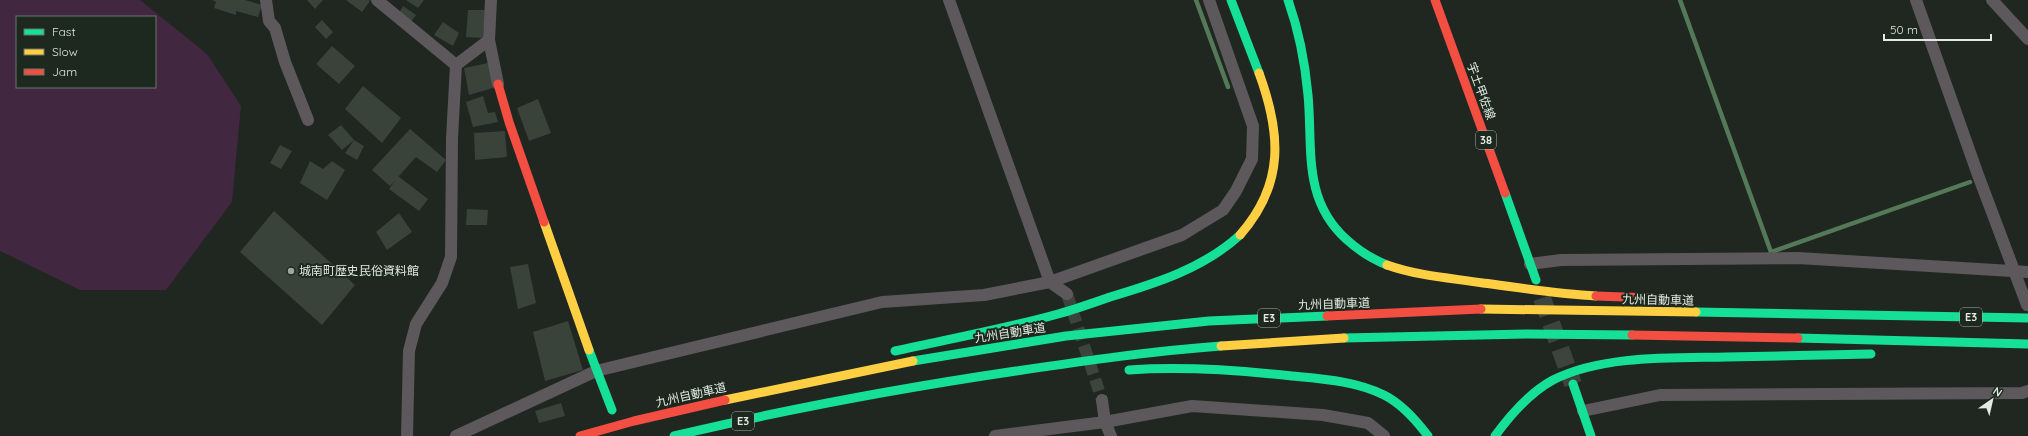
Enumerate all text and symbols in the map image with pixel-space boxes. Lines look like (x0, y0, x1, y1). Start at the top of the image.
legend (16, 16, 156, 88)
scale bar (1884, 16, 1991, 42)
text: 50 m (1890, 22, 1918, 37)
text: Fast (52, 24, 76, 39)
text: Slow (52, 44, 78, 59)
street label: 宇土甲佐線 (1464, 60, 1499, 122)
text: Jam (52, 64, 77, 79)
road number: 38 (1476, 131, 1496, 149)
place label: 城南町歴史民俗資料館 (299, 263, 419, 278)
marker: 城南町歴史民俗資料館 (286, 266, 296, 276)
street label: 九州自動車道 (1622, 291, 1694, 308)
street label: 九州自動車道 (1298, 295, 1370, 312)
road number: E3 (1960, 308, 1982, 326)
road number: E3 (1258, 309, 1280, 327)
street label: 九州自動車道 (973, 319, 1047, 346)
street label: 九州自動車道 (654, 379, 728, 410)
north arrow (1972, 380, 2012, 420)
text: N (1990, 384, 2005, 400)
road number: E3 (732, 412, 754, 430)

